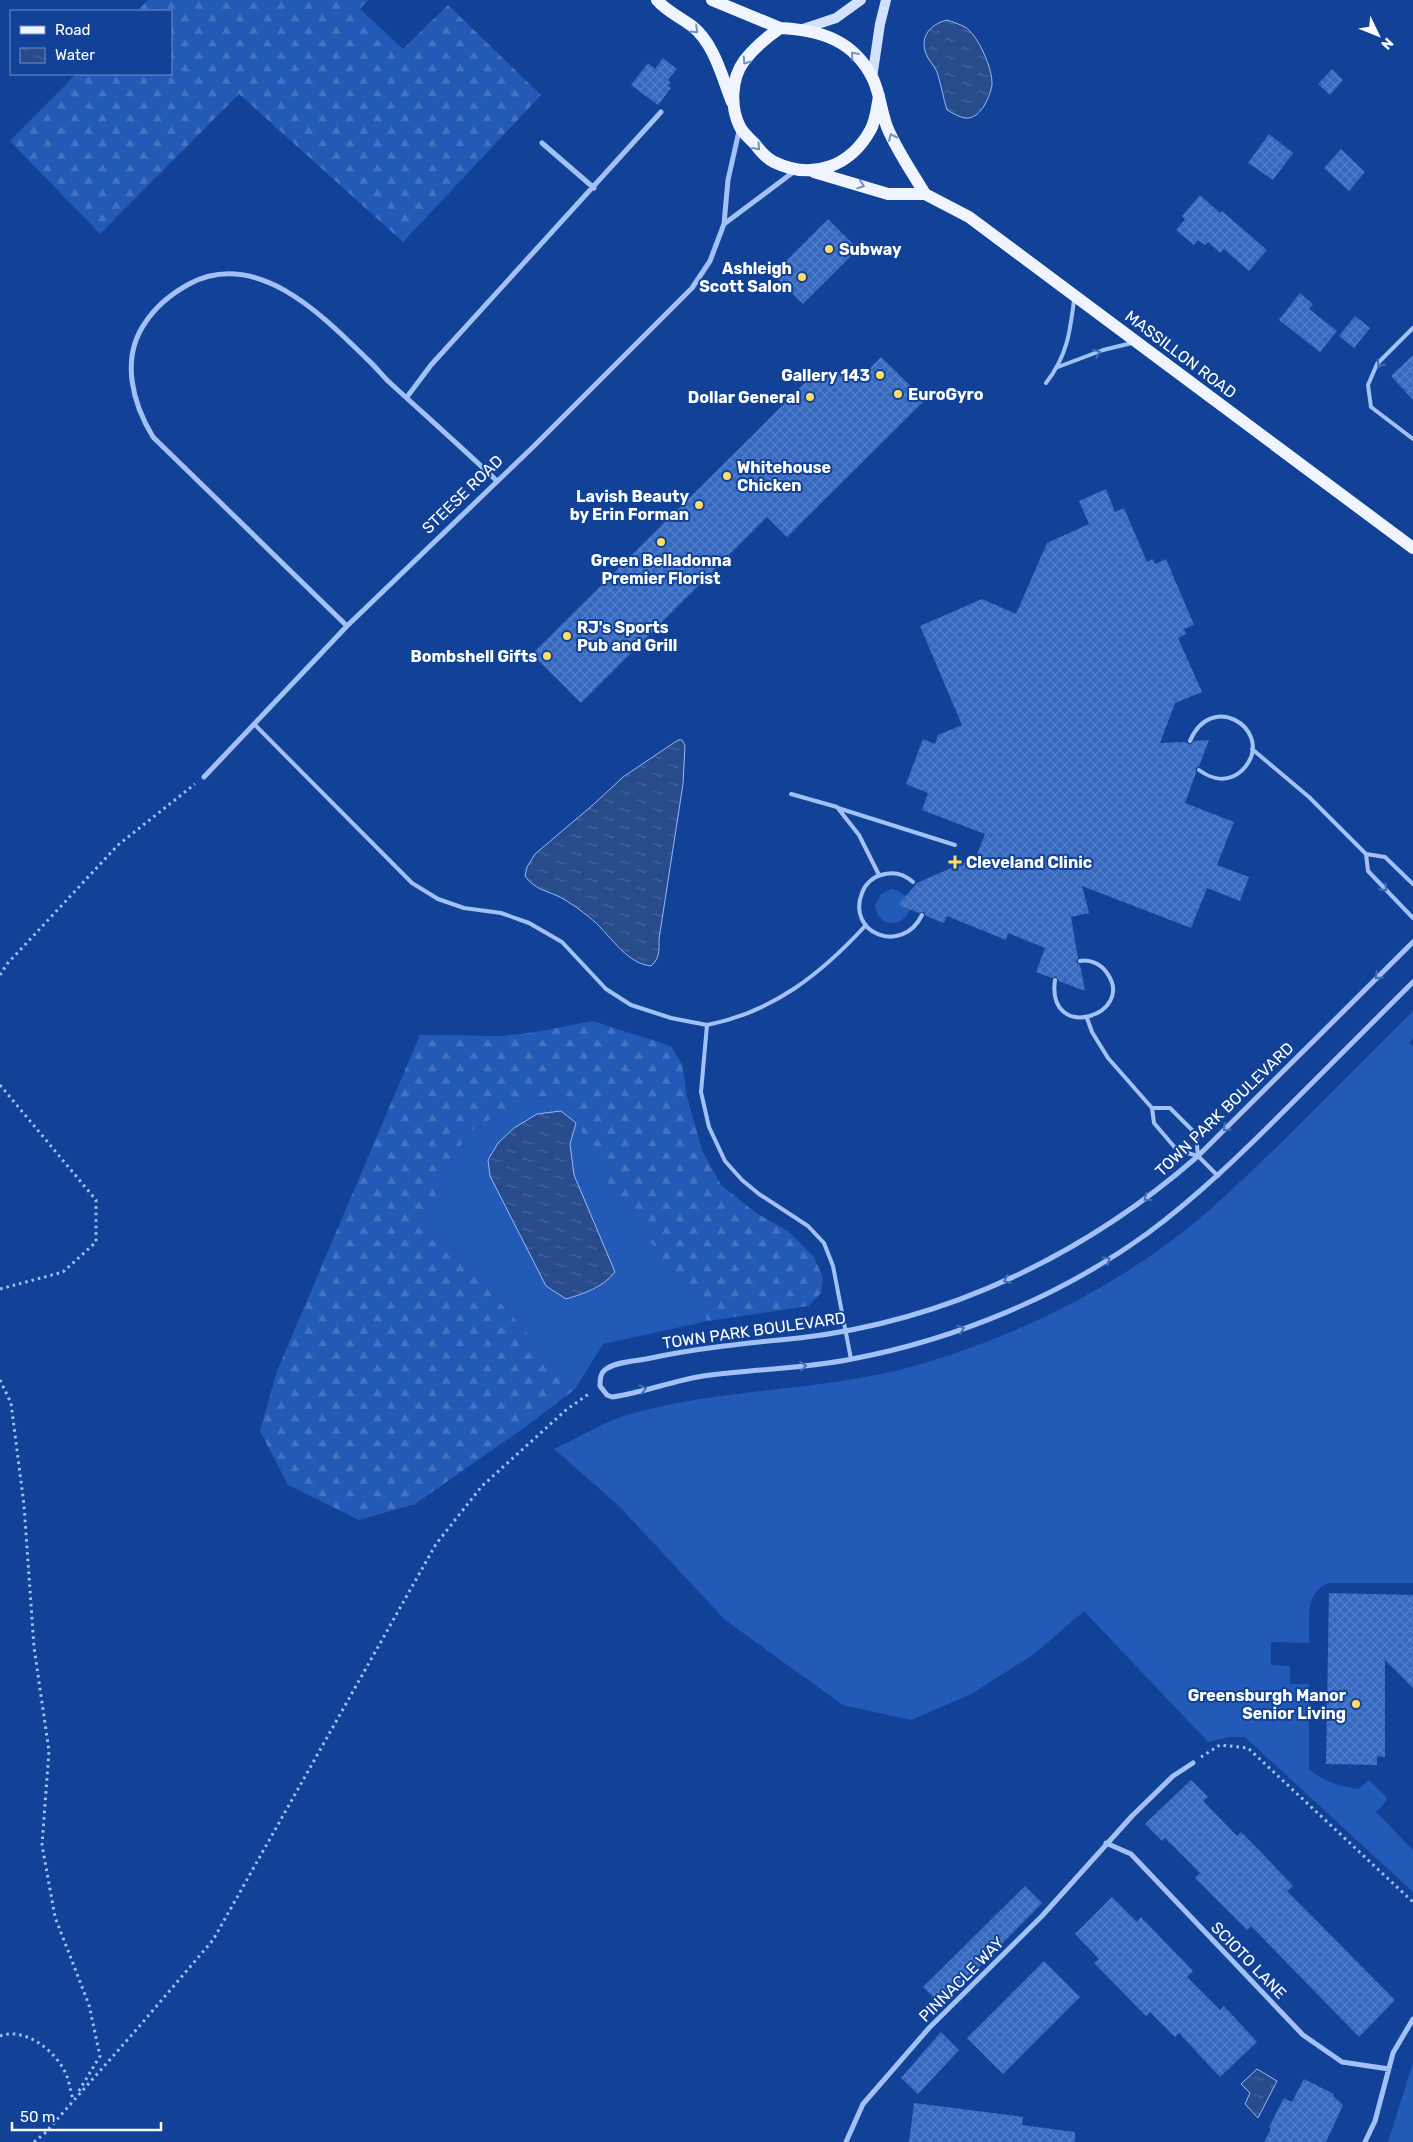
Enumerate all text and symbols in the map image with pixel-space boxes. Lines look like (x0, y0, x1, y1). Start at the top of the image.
legend (10, 10, 172, 75)
north arrow (1353, 10, 1403, 60)
text: Road (55, 21, 91, 39)
one-way arrow (690, 24, 699, 33)
text: N (1377, 34, 1397, 53)
text: Water (55, 46, 95, 64)
one-way arrow (851, 51, 860, 60)
one-way arrow (743, 55, 752, 65)
one-way arrow (887, 133, 898, 142)
one-way arrow (752, 142, 761, 151)
one-way arrow (856, 179, 865, 189)
place label: Subway (839, 240, 902, 259)
marker: Subway (823, 243, 835, 255)
place label: Ashleigh Scott Salon (699, 259, 792, 296)
marker: Ashleigh Scott Salon (796, 271, 808, 283)
street label: MASSILLON ROAD (1121, 306, 1240, 402)
one-way arrow (1092, 349, 1101, 359)
one-way arrow (1377, 358, 1385, 367)
place label: Gallery 143 (781, 366, 870, 385)
marker: Gallery 143 (874, 369, 886, 381)
place label: EuroGyro (908, 385, 984, 404)
place label: Dollar General (688, 388, 800, 407)
marker: EuroGyro (892, 388, 904, 400)
marker: Dollar General (804, 391, 816, 403)
street label: STEESE ROAD (418, 451, 507, 538)
place label: Whitehouse Chicken (737, 458, 831, 495)
marker: Whitehouse Chicken (721, 470, 733, 482)
place label: Lavish Beauty by Erin Forman (570, 487, 689, 524)
marker: Lavish Beauty by Erin Forman (693, 499, 705, 511)
marker: Green Belladonna Premier Florist (655, 536, 667, 548)
place label: Green Belladonna Premier Florist (591, 551, 731, 588)
place label: RJ's Sports Pub and Grill (577, 618, 677, 655)
marker: RJ's Sports Pub and Grill (561, 630, 573, 642)
place label: Bombshell Gifts (410, 647, 537, 666)
marker: Bombshell Gifts (541, 650, 553, 662)
place label: Cleveland Clinic (966, 853, 1092, 872)
marker: Cleveland Clinic (948, 855, 962, 869)
one-way arrow (1378, 883, 1387, 892)
one-way arrow (1375, 970, 1384, 979)
street label: TOWN PARK BOULEVARD (1151, 1038, 1297, 1180)
one-way arrow (1223, 1122, 1232, 1131)
one-way arrow (1143, 1192, 1153, 1201)
one-way arrow (1102, 1256, 1111, 1266)
one-way arrow (1003, 1273, 1012, 1284)
street label: TOWN PARK BOULEVARD (661, 1308, 847, 1353)
one-way arrow (956, 1325, 965, 1335)
one-way arrow (799, 1361, 807, 1372)
one-way arrow (638, 1385, 646, 1395)
place label: Greensburgh Manor Senior Living (1188, 1686, 1347, 1723)
marker: Greensburgh Manor Senior Living (1350, 1698, 1362, 1710)
street label: SCIOTO LANE (1207, 1918, 1290, 2003)
street label: PINNACLE WAY (915, 1933, 1008, 2026)
scale bar (12, 2100, 161, 2132)
text: 50 m (20, 2108, 55, 2126)

